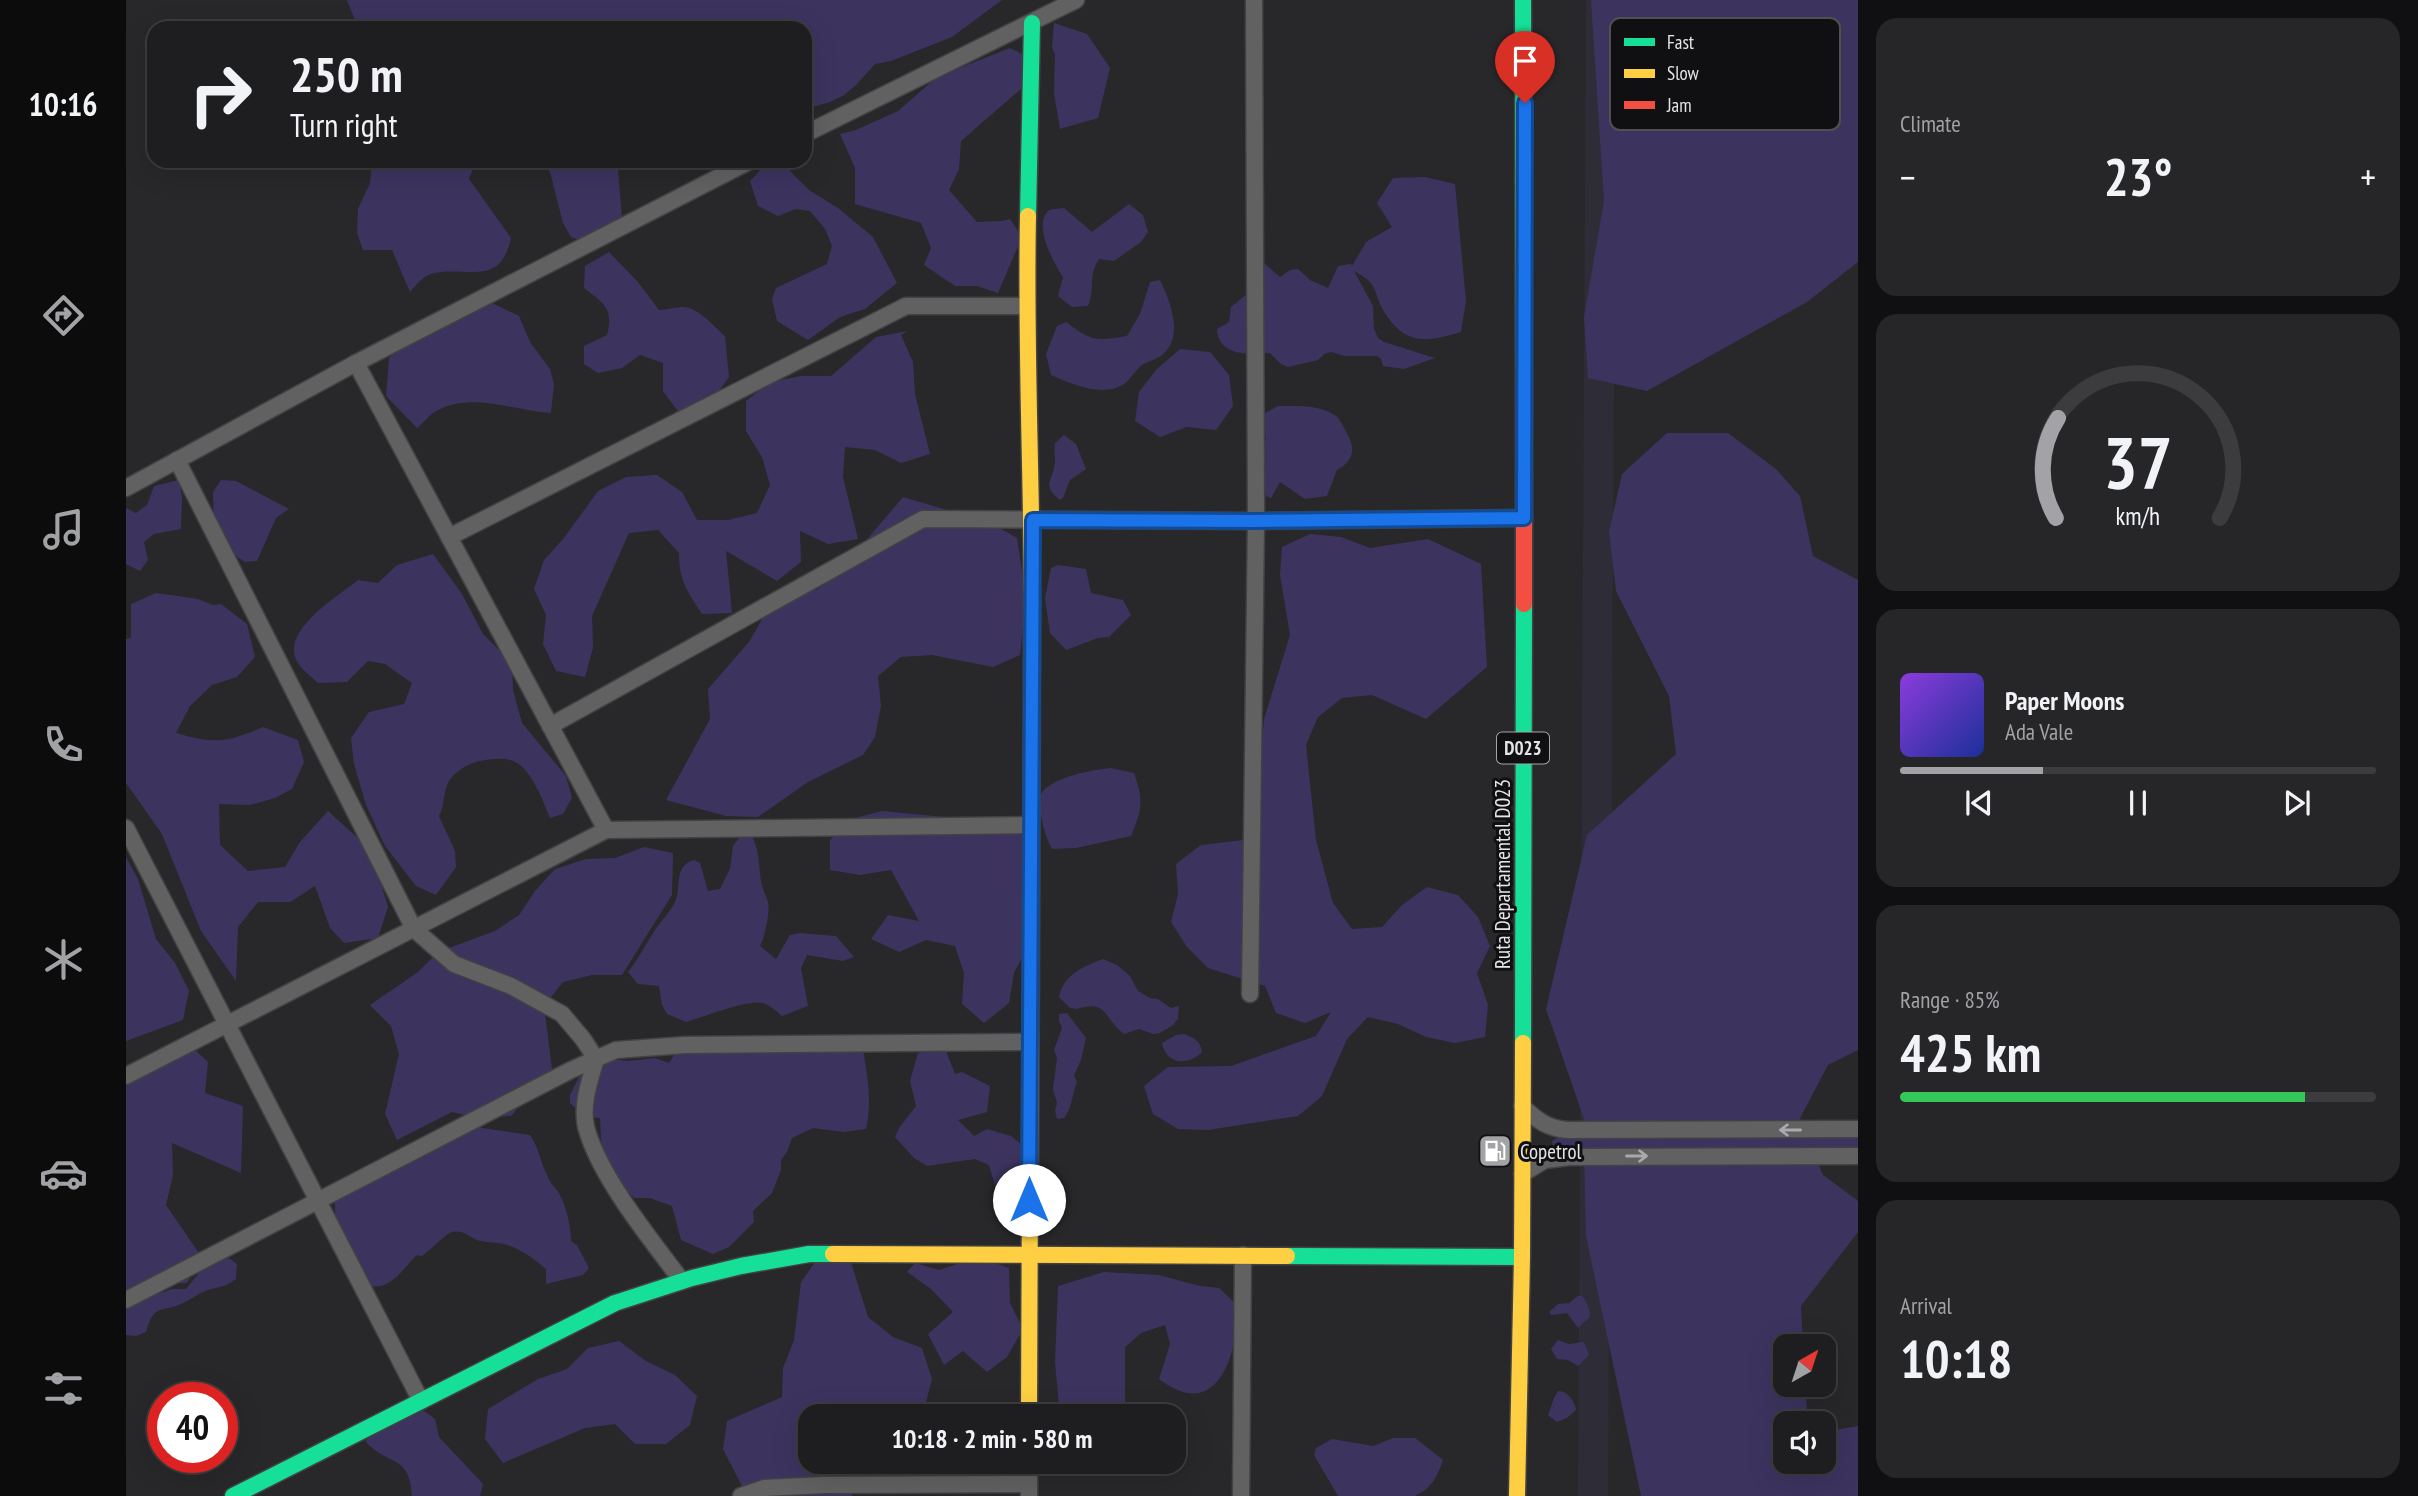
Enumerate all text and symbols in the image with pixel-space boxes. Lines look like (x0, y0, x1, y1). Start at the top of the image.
legend (1610, 18, 1840, 130)
text: Fast (1667, 30, 1695, 54)
pin (1495, 31, 1555, 103)
text: 250 m (290, 42, 403, 106)
icon: arrive (1506, 42, 1544, 80)
icon: right (175, 49, 266, 140)
text: Slow (1667, 61, 1700, 85)
text: 10:16 (28, 83, 98, 125)
text: Jam (1666, 93, 1692, 117)
text: Turn right (290, 104, 398, 146)
text: Climate (1900, 109, 1961, 138)
text: 23° (2104, 143, 2172, 210)
text: − (1900, 152, 1916, 201)
text: + (2360, 152, 2376, 201)
icon: directions (39, 291, 88, 340)
text: 37 (2103, 415, 2173, 509)
text: km/h (2116, 500, 2160, 532)
icon: music (39, 505, 88, 554)
text: Paper Moons (2005, 684, 2124, 717)
text: Ada Vale (2005, 717, 2073, 746)
icon: phone (39, 720, 88, 769)
road number: D023 (1497, 733, 1549, 764)
street label: Ruta Departamental D023 (1489, 779, 1516, 969)
icon: previous (1960, 784, 1998, 822)
icon: pause (2119, 784, 2157, 822)
icon: next (2278, 784, 2316, 822)
icon: climate (39, 935, 88, 984)
text: Range · 85% (1900, 985, 2000, 1014)
text: 425 km (1900, 1019, 2041, 1086)
one-way arrow (1779, 1123, 1802, 1136)
fuel station icon: Copetrol (1476, 1132, 1514, 1170)
place label: Copetrol (1520, 1138, 1582, 1165)
icon: car (39, 1149, 88, 1198)
one-way arrow (1626, 1149, 1649, 1163)
position arrow (992, 1163, 1066, 1237)
text: Arrival (1900, 1291, 1952, 1320)
text: 10:18 (1900, 1325, 2012, 1392)
north arrow (1773, 1334, 1836, 1396)
map controls (1773, 1334, 1836, 1474)
icon: filters (39, 1364, 88, 1413)
speed limit sign: 40 (147, 1382, 238, 1473)
button: sound (1773, 1411, 1836, 1474)
text: 10:18 · 2 min · 580 m (892, 1422, 1092, 1455)

